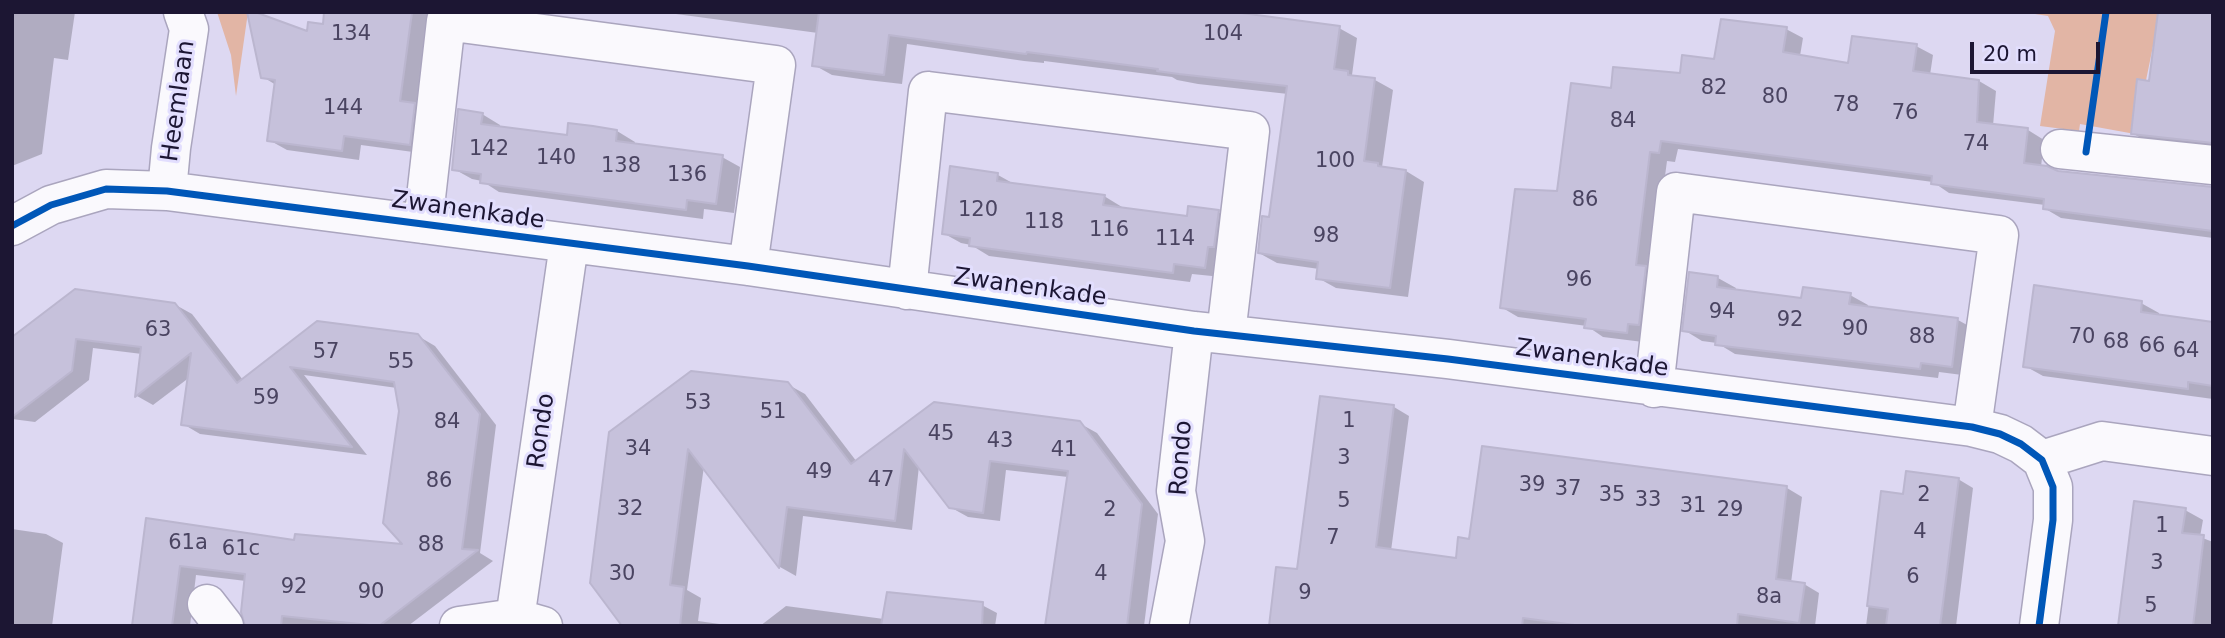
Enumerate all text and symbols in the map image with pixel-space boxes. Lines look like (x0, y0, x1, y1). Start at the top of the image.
house number: 134 (331, 22, 371, 48)
house number: 104 (1203, 22, 1243, 48)
scale bar (1973, 28, 2102, 72)
street label: Heemlaan (156, 38, 202, 164)
text: 20 m (1983, 42, 2037, 66)
house number: 82 (1701, 76, 1727, 102)
house number: 80 (1762, 85, 1788, 111)
house number: 78 (1833, 93, 1859, 119)
house number: 144 (323, 96, 363, 122)
house number: 76 (1892, 101, 1918, 127)
house number: 84 (1610, 109, 1636, 135)
house number: 74 (1963, 132, 1989, 158)
house number: 142 (469, 137, 509, 163)
house number: 140 (536, 146, 576, 172)
house number: 100 (1315, 149, 1355, 175)
house number: 138 (601, 154, 641, 180)
house number: 136 (667, 163, 707, 189)
street label: Zwanenkade (390, 186, 546, 236)
house number: 86 (1572, 188, 1598, 214)
house number: 120 (958, 198, 998, 224)
house number: 118 (1024, 210, 1064, 236)
house number: 116 (1089, 218, 1129, 244)
house number: 98 (1313, 224, 1339, 250)
house number: 114 (1155, 227, 1195, 253)
street label: Zwanenkade (952, 263, 1108, 313)
house number: 96 (1566, 268, 1592, 294)
house number: 94 (1709, 300, 1735, 326)
house number: 92 (1777, 308, 1803, 334)
house number: 90 (1842, 317, 1868, 343)
house number: 63 (145, 318, 171, 344)
house number: 88 (1909, 325, 1935, 351)
house number: 70 (2069, 325, 2095, 351)
house number: 68 (2103, 330, 2129, 356)
street label: Zwanenkade (1514, 334, 1670, 384)
house number: 66 (2139, 334, 2165, 360)
house number: 64 (2173, 339, 2199, 365)
house number: 57 (313, 340, 339, 366)
house number: 55 (388, 350, 414, 376)
house number: 59 (253, 386, 279, 412)
house number: 53 (685, 391, 711, 417)
street label: Rondo (522, 392, 562, 470)
house number: 51 (760, 400, 786, 426)
house number: 1 (1342, 409, 1356, 435)
house number: 84 (434, 410, 460, 436)
street label: Rondo (1165, 419, 1199, 497)
house number: 45 (928, 422, 954, 448)
house number: 43 (987, 429, 1013, 455)
house number: 34 (625, 437, 651, 463)
house number: 41 (1051, 438, 1077, 464)
house number: 3 (1337, 446, 1351, 472)
house number: 49 (806, 460, 832, 486)
house number: 47 (868, 468, 894, 494)
house number: 86 (426, 469, 452, 495)
house number: 39 (1519, 473, 1545, 499)
house number: 37 (1555, 477, 1581, 503)
house number: 35 (1599, 483, 1625, 509)
house number: 2 (1917, 483, 1931, 509)
house number: 33 (1635, 488, 1661, 514)
house number: 5 (1337, 489, 1351, 515)
house number: 31 (1680, 494, 1706, 520)
house number: 32 (617, 497, 643, 523)
house number: 2 (1103, 498, 1117, 524)
house number: 29 (1717, 498, 1743, 524)
house number: 1 (2155, 514, 2169, 540)
house number: 4 (1913, 520, 1927, 546)
house number: 7 (1326, 526, 1340, 552)
house number: 61a (168, 531, 208, 557)
house number: 88 (418, 533, 444, 559)
house number: 61c (222, 537, 260, 563)
house number: 3 (2150, 551, 2164, 577)
house number: 30 (609, 562, 635, 588)
house number: 4 (1094, 562, 1108, 588)
house number: 6 (1906, 565, 1920, 591)
house number: 92 (281, 575, 307, 601)
house number: 90 (358, 580, 384, 606)
house number: 9 (1298, 581, 1312, 607)
house number: 8a (1756, 585, 1782, 611)
house number: 5 (2144, 594, 2158, 620)

